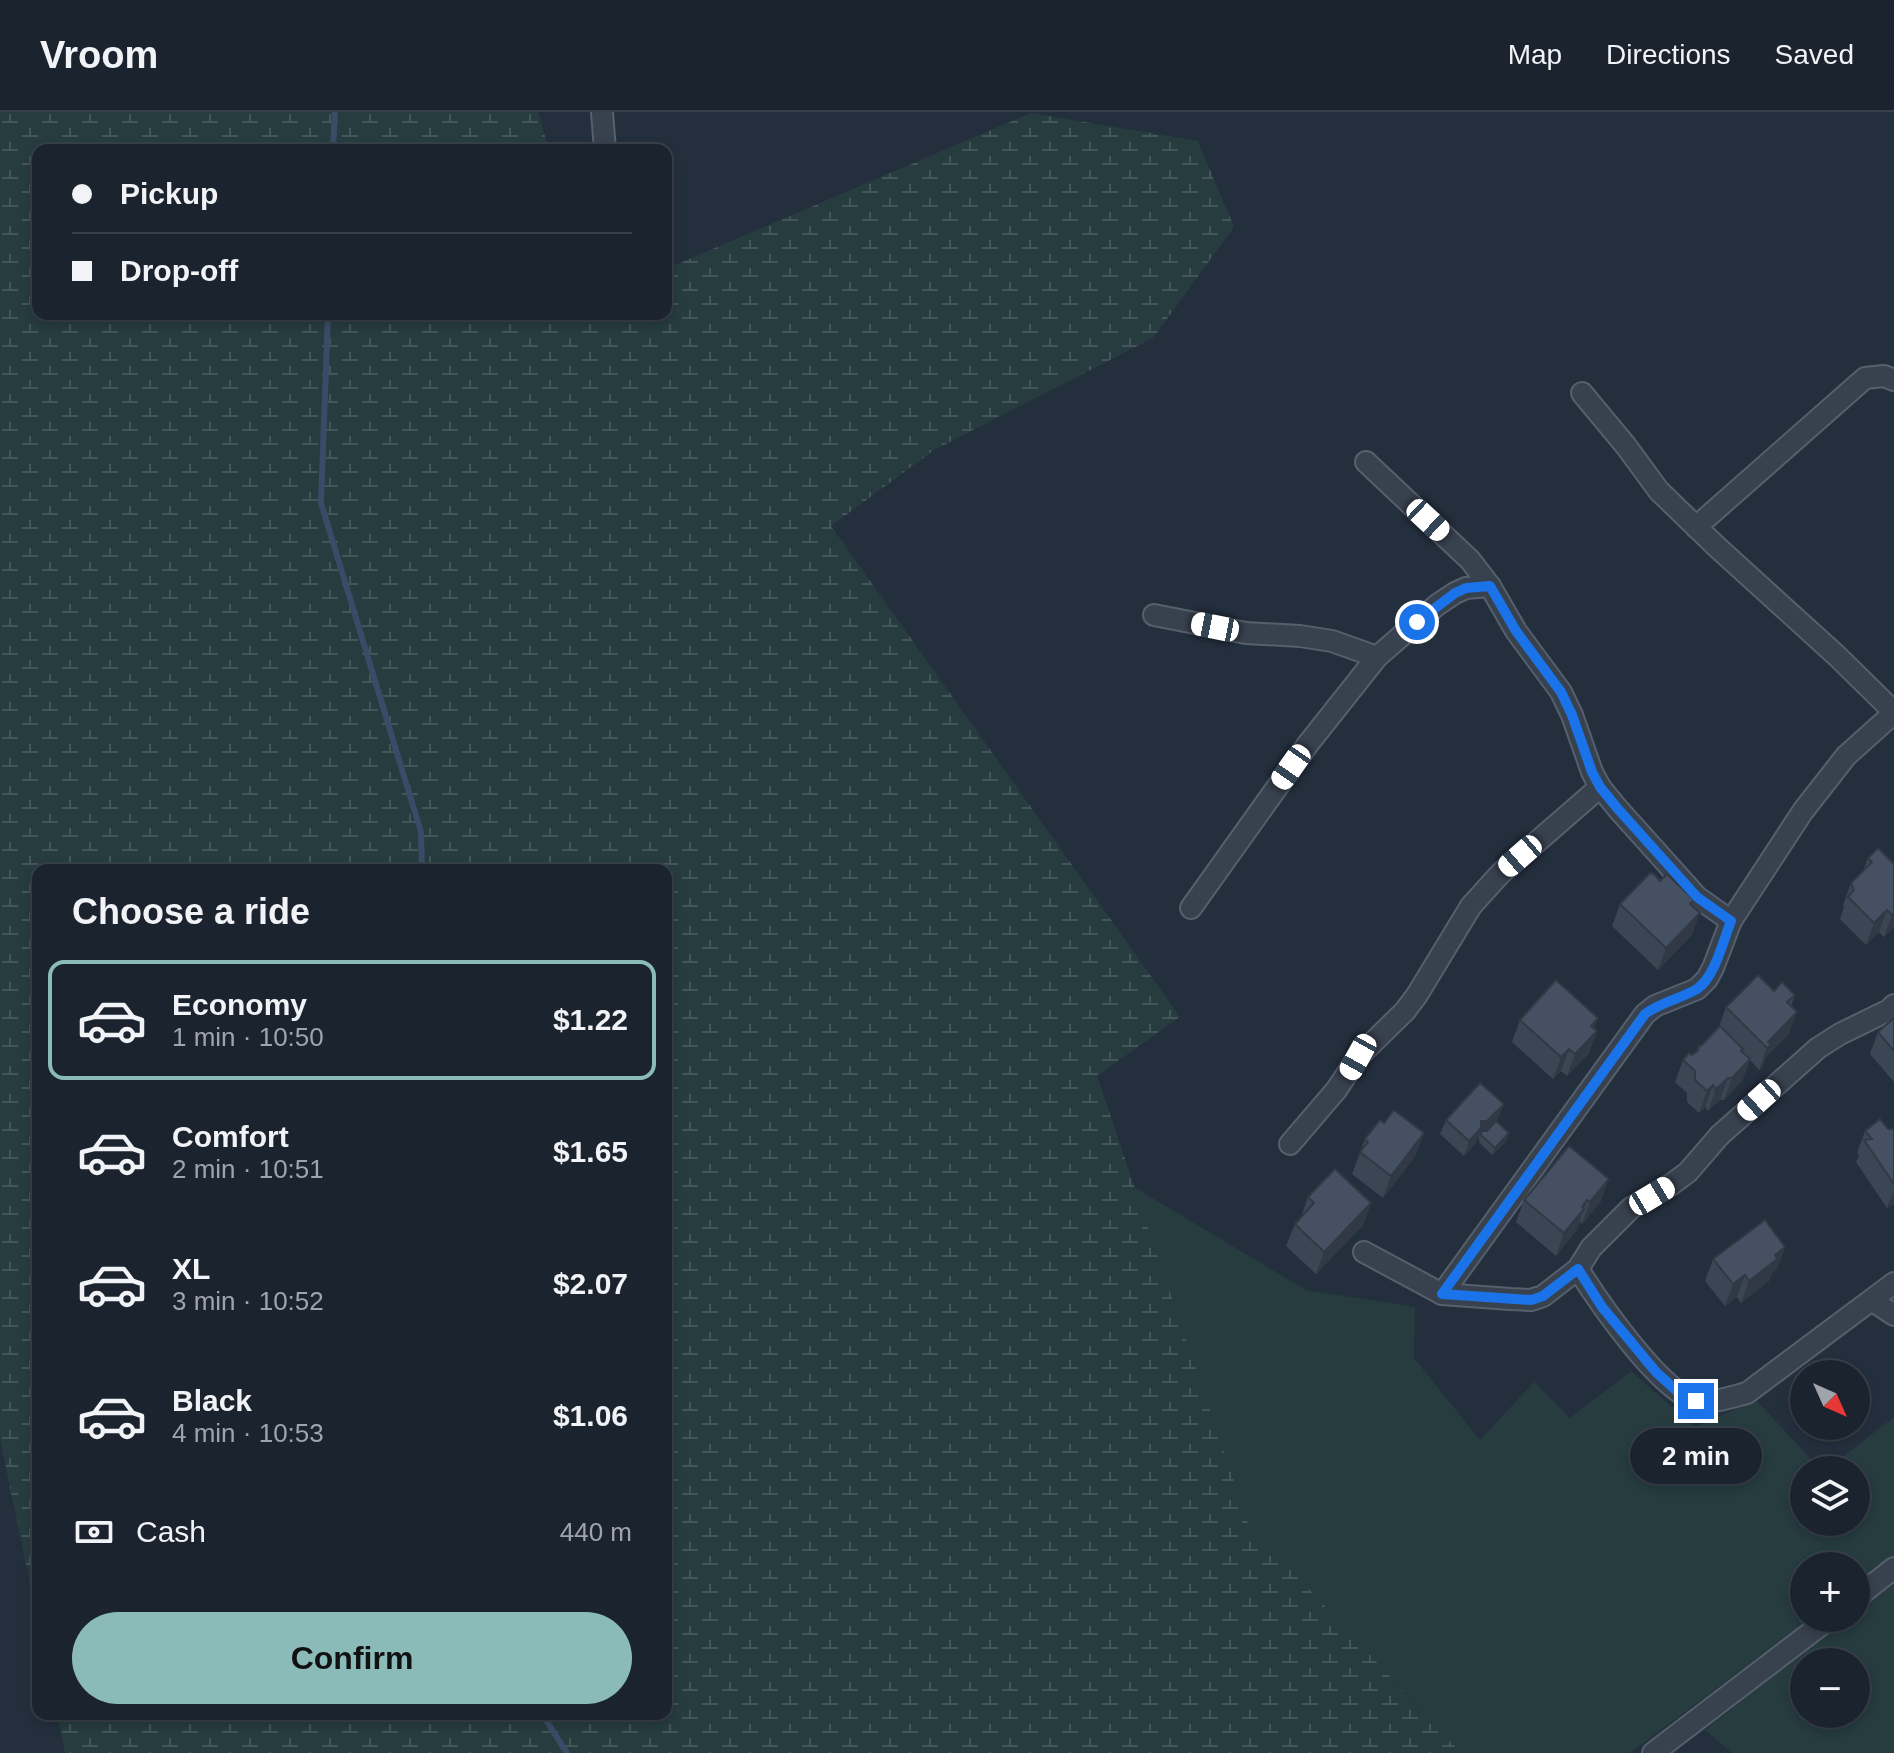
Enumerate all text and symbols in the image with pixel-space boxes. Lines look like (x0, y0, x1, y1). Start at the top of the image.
text: Vroom (40, 34, 158, 76)
text: Map (1508, 39, 1562, 70)
text: Directions (1606, 39, 1731, 70)
text: Saved (1775, 39, 1854, 70)
text: Pickup (120, 177, 218, 210)
text: Drop-off (120, 254, 238, 287)
car (1402, 495, 1454, 545)
route start (1399, 604, 1435, 640)
car (1189, 611, 1241, 643)
car (1267, 740, 1315, 794)
car (1494, 831, 1546, 881)
text: Choose a ride (72, 891, 310, 932)
icon: car (76, 984, 148, 1056)
text: Economy (172, 988, 307, 1021)
text: $1.22 (553, 1003, 628, 1036)
text: 1 min · 10:50 (172, 1022, 324, 1052)
car (1336, 1030, 1380, 1084)
car (1733, 1075, 1785, 1125)
icon: car (76, 1116, 148, 1188)
text: Comfort (172, 1120, 289, 1153)
text: $1.65 (553, 1135, 628, 1168)
text: 2 min · 10:51 (172, 1154, 324, 1184)
car (1625, 1173, 1679, 1219)
icon: car (76, 1248, 148, 1320)
text: XL (172, 1252, 210, 1285)
text: $2.07 (553, 1267, 628, 1300)
text: 3 min · 10:52 (172, 1286, 324, 1316)
north arrow (1790, 1360, 1870, 1440)
map controls (1790, 1360, 1870, 1728)
icon: car (76, 1380, 148, 1452)
route end (1678, 1383, 1714, 1419)
text: Black (172, 1384, 252, 1417)
text: $1.06 (553, 1399, 628, 1432)
text: 4 min · 10:53 (172, 1418, 324, 1448)
callout: 2 min (1630, 1429, 1762, 1485)
text: 2 min (1662, 1441, 1730, 1471)
button: layers (1790, 1456, 1870, 1536)
icon: cash (72, 1510, 116, 1554)
text: Cash (136, 1515, 206, 1548)
text: 440 m (560, 1517, 632, 1547)
button: + (1790, 1552, 1870, 1632)
button: Confirm (72, 1612, 632, 1704)
button: − (1790, 1648, 1870, 1728)

